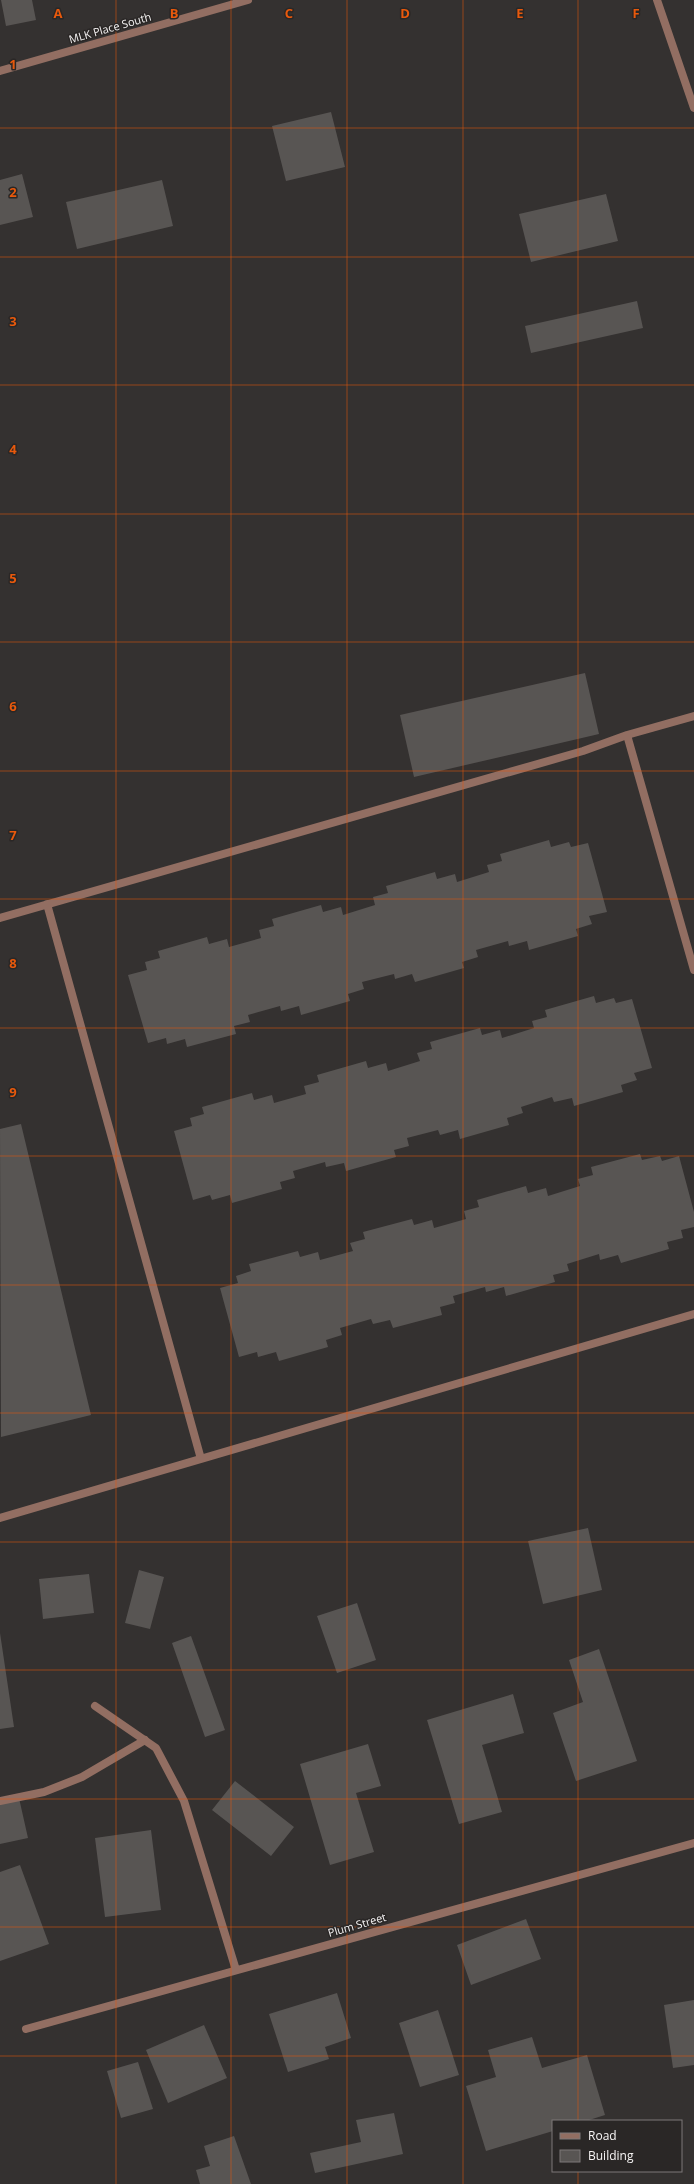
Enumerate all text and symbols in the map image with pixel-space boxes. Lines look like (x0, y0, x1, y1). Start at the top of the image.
text: A (54, 4, 63, 22)
text: B (170, 4, 179, 22)
text: C (285, 4, 293, 22)
text: D (400, 4, 410, 22)
text: E (516, 4, 524, 22)
text: F (632, 4, 640, 22)
street label: MLK Place South (67, 9, 153, 46)
text: 1 (9, 55, 17, 73)
text: 2 (9, 183, 17, 201)
text: 3 (9, 312, 17, 330)
text: 4 (9, 440, 17, 458)
text: 5 (9, 569, 17, 587)
text: 6 (9, 697, 17, 715)
text: 7 (9, 826, 17, 844)
text: 8 (9, 954, 17, 972)
text: 9 (9, 1083, 17, 1101)
street label: Plum Street (326, 1909, 388, 1940)
legend (552, 2120, 682, 2172)
text: Road (588, 2127, 617, 2144)
text: Building (588, 2147, 634, 2164)

